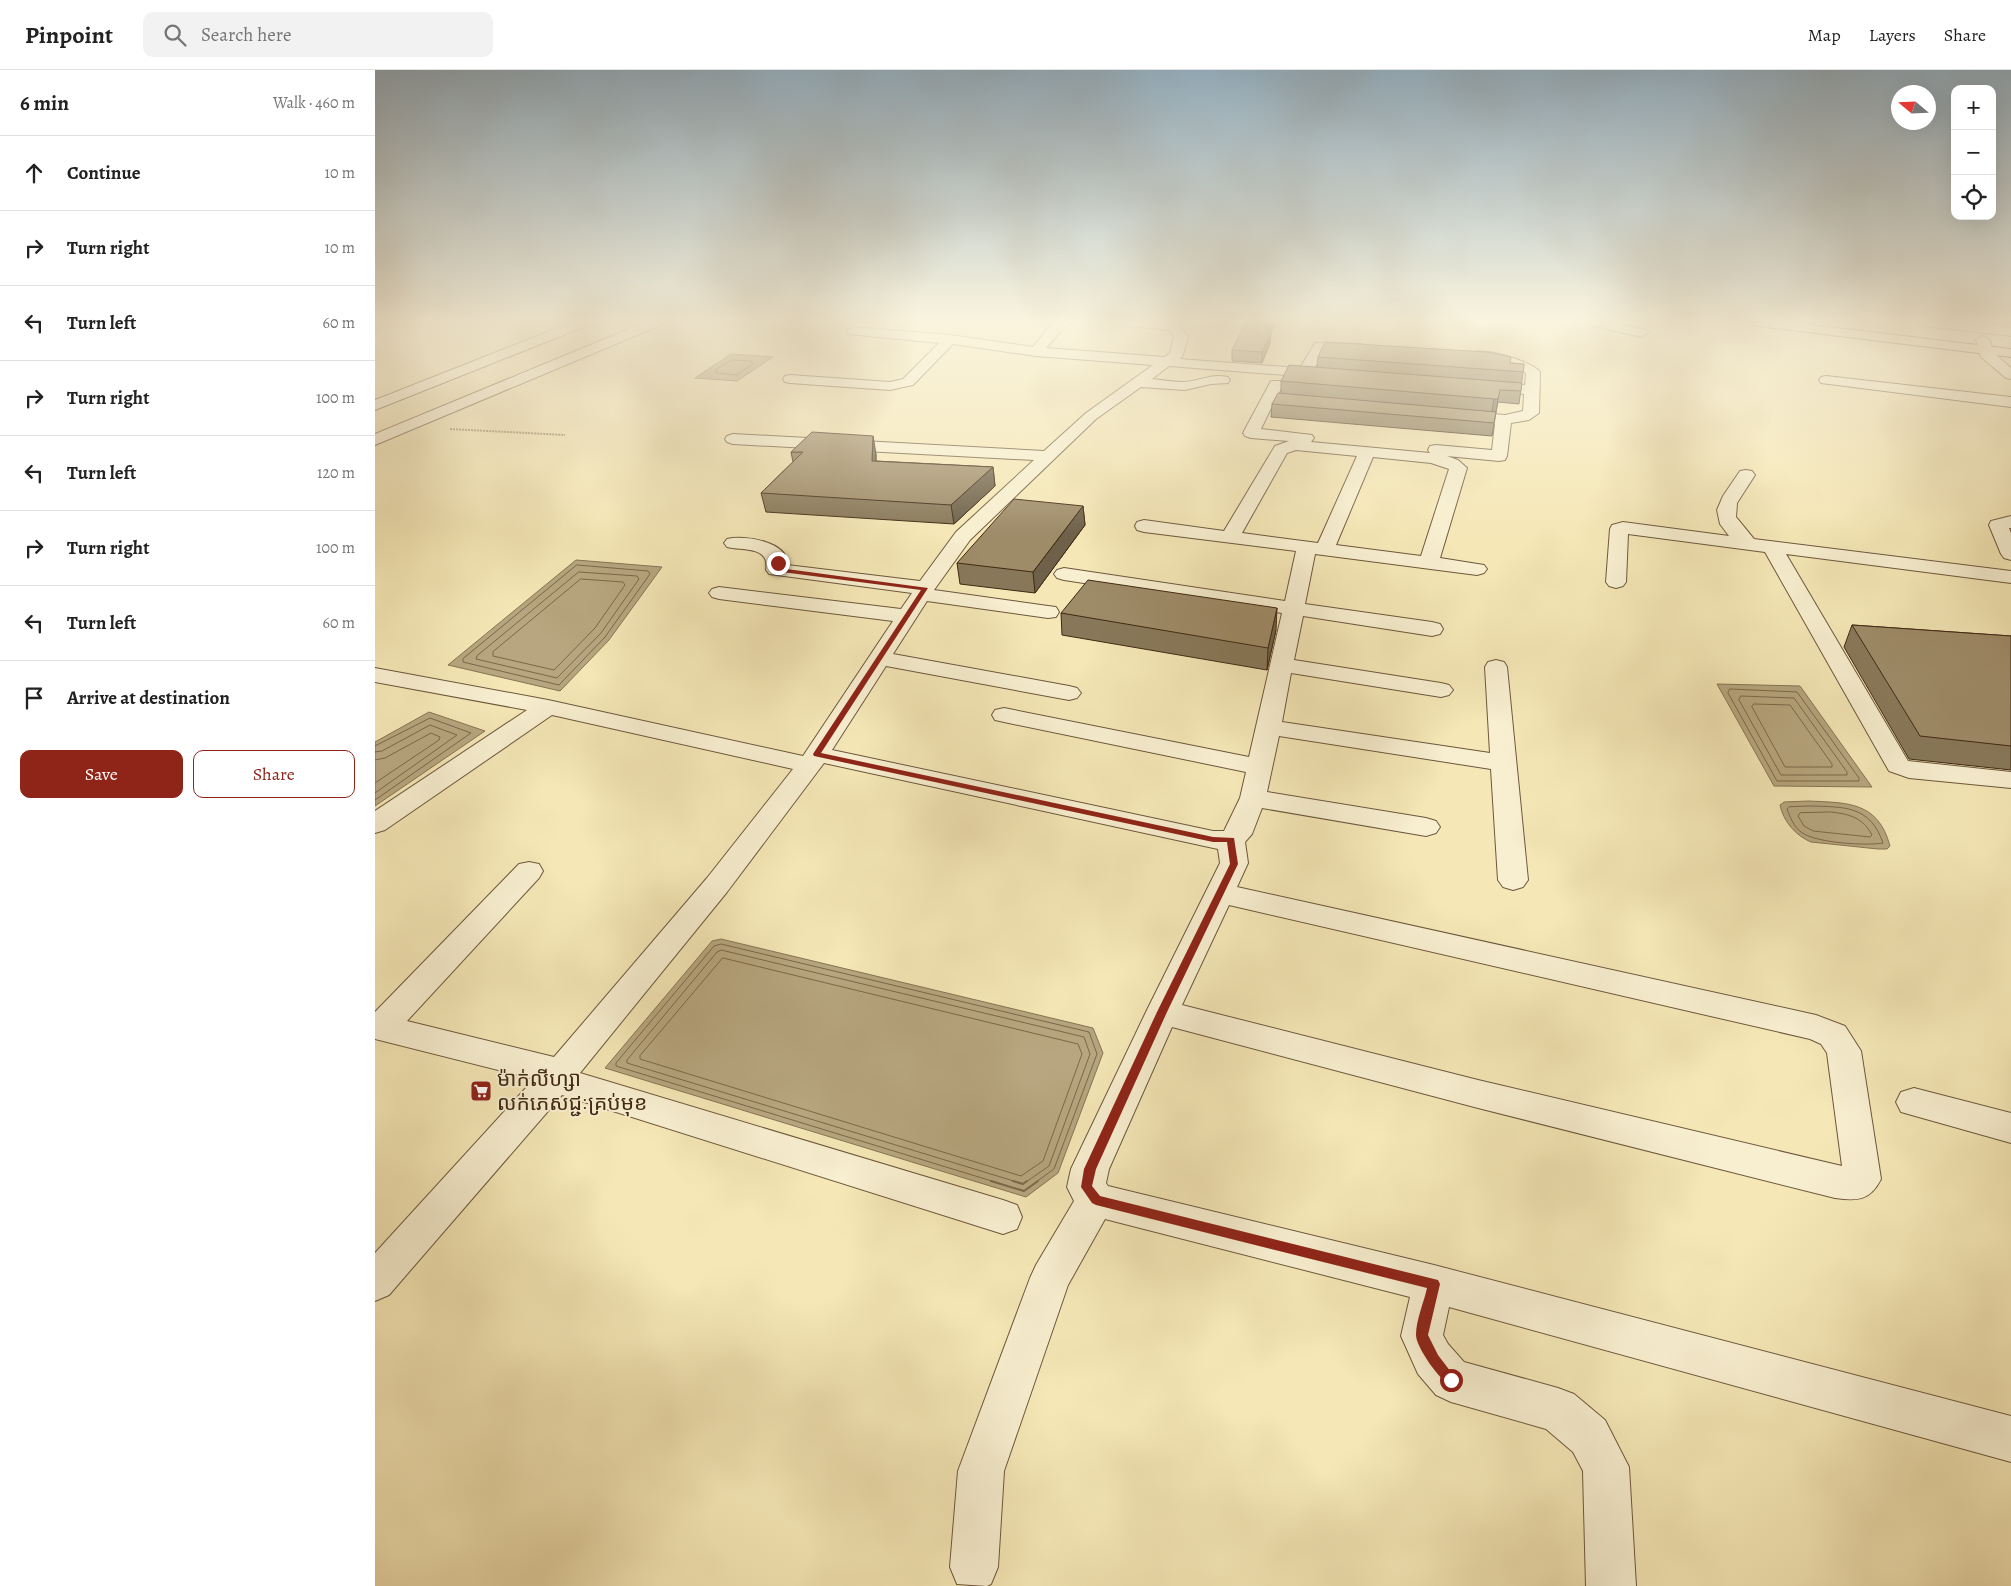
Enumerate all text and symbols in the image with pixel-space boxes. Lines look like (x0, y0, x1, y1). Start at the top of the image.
search box (143, 12, 493, 57)
text: Pinpoint (25, 19, 113, 51)
icon: search (161, 21, 189, 49)
text: Search here (201, 22, 291, 48)
text: Map (1808, 23, 1841, 47)
text: Layers (1869, 23, 1916, 47)
text: Share (1944, 23, 1986, 47)
north arrow (1891, 85, 1936, 130)
map controls (1951, 85, 1996, 220)
button: + (1951, 85, 1996, 130)
text: 6 min (20, 89, 69, 117)
text: Walk · 460 m (273, 92, 355, 114)
button: − (1951, 130, 1996, 175)
icon: ahead (20, 159, 48, 187)
text: Continue (67, 160, 141, 186)
text: 10 m (325, 162, 355, 184)
button: locate (1951, 175, 1996, 220)
icon: right (20, 234, 48, 262)
text: Turn right (67, 235, 149, 261)
text: 10 m (325, 237, 355, 259)
icon: left (20, 309, 48, 337)
text: Turn left (67, 310, 136, 336)
text: 60 m (323, 312, 355, 334)
icon: right (20, 384, 48, 412)
text: Turn right (67, 385, 149, 411)
text: 100 m (316, 387, 355, 409)
icon: left (20, 459, 48, 487)
text: Turn left (67, 460, 136, 486)
text: 120 m (317, 462, 355, 484)
icon: right (20, 534, 48, 562)
text: Turn right (67, 535, 149, 561)
text: 100 m (316, 537, 355, 559)
route end (767, 552, 790, 575)
icon: left (20, 609, 48, 637)
text: Turn left (67, 610, 136, 636)
text: 60 m (323, 612, 355, 634)
icon: arrive (20, 684, 48, 712)
text: Arrive at destination (67, 685, 230, 711)
button: Save (20, 750, 183, 798)
button: Share (193, 750, 355, 798)
place label: ម៉ាក់លីហ្សា លក់ភេសជ្ជៈគ្រប់មុខ (497, 1065, 647, 1117)
supermarket icon: ម៉ាក់លីហ្សា លក់ភេសជ្ជៈគ្រប់មុខ (469, 1079, 493, 1103)
route start (1440, 1369, 1463, 1392)

